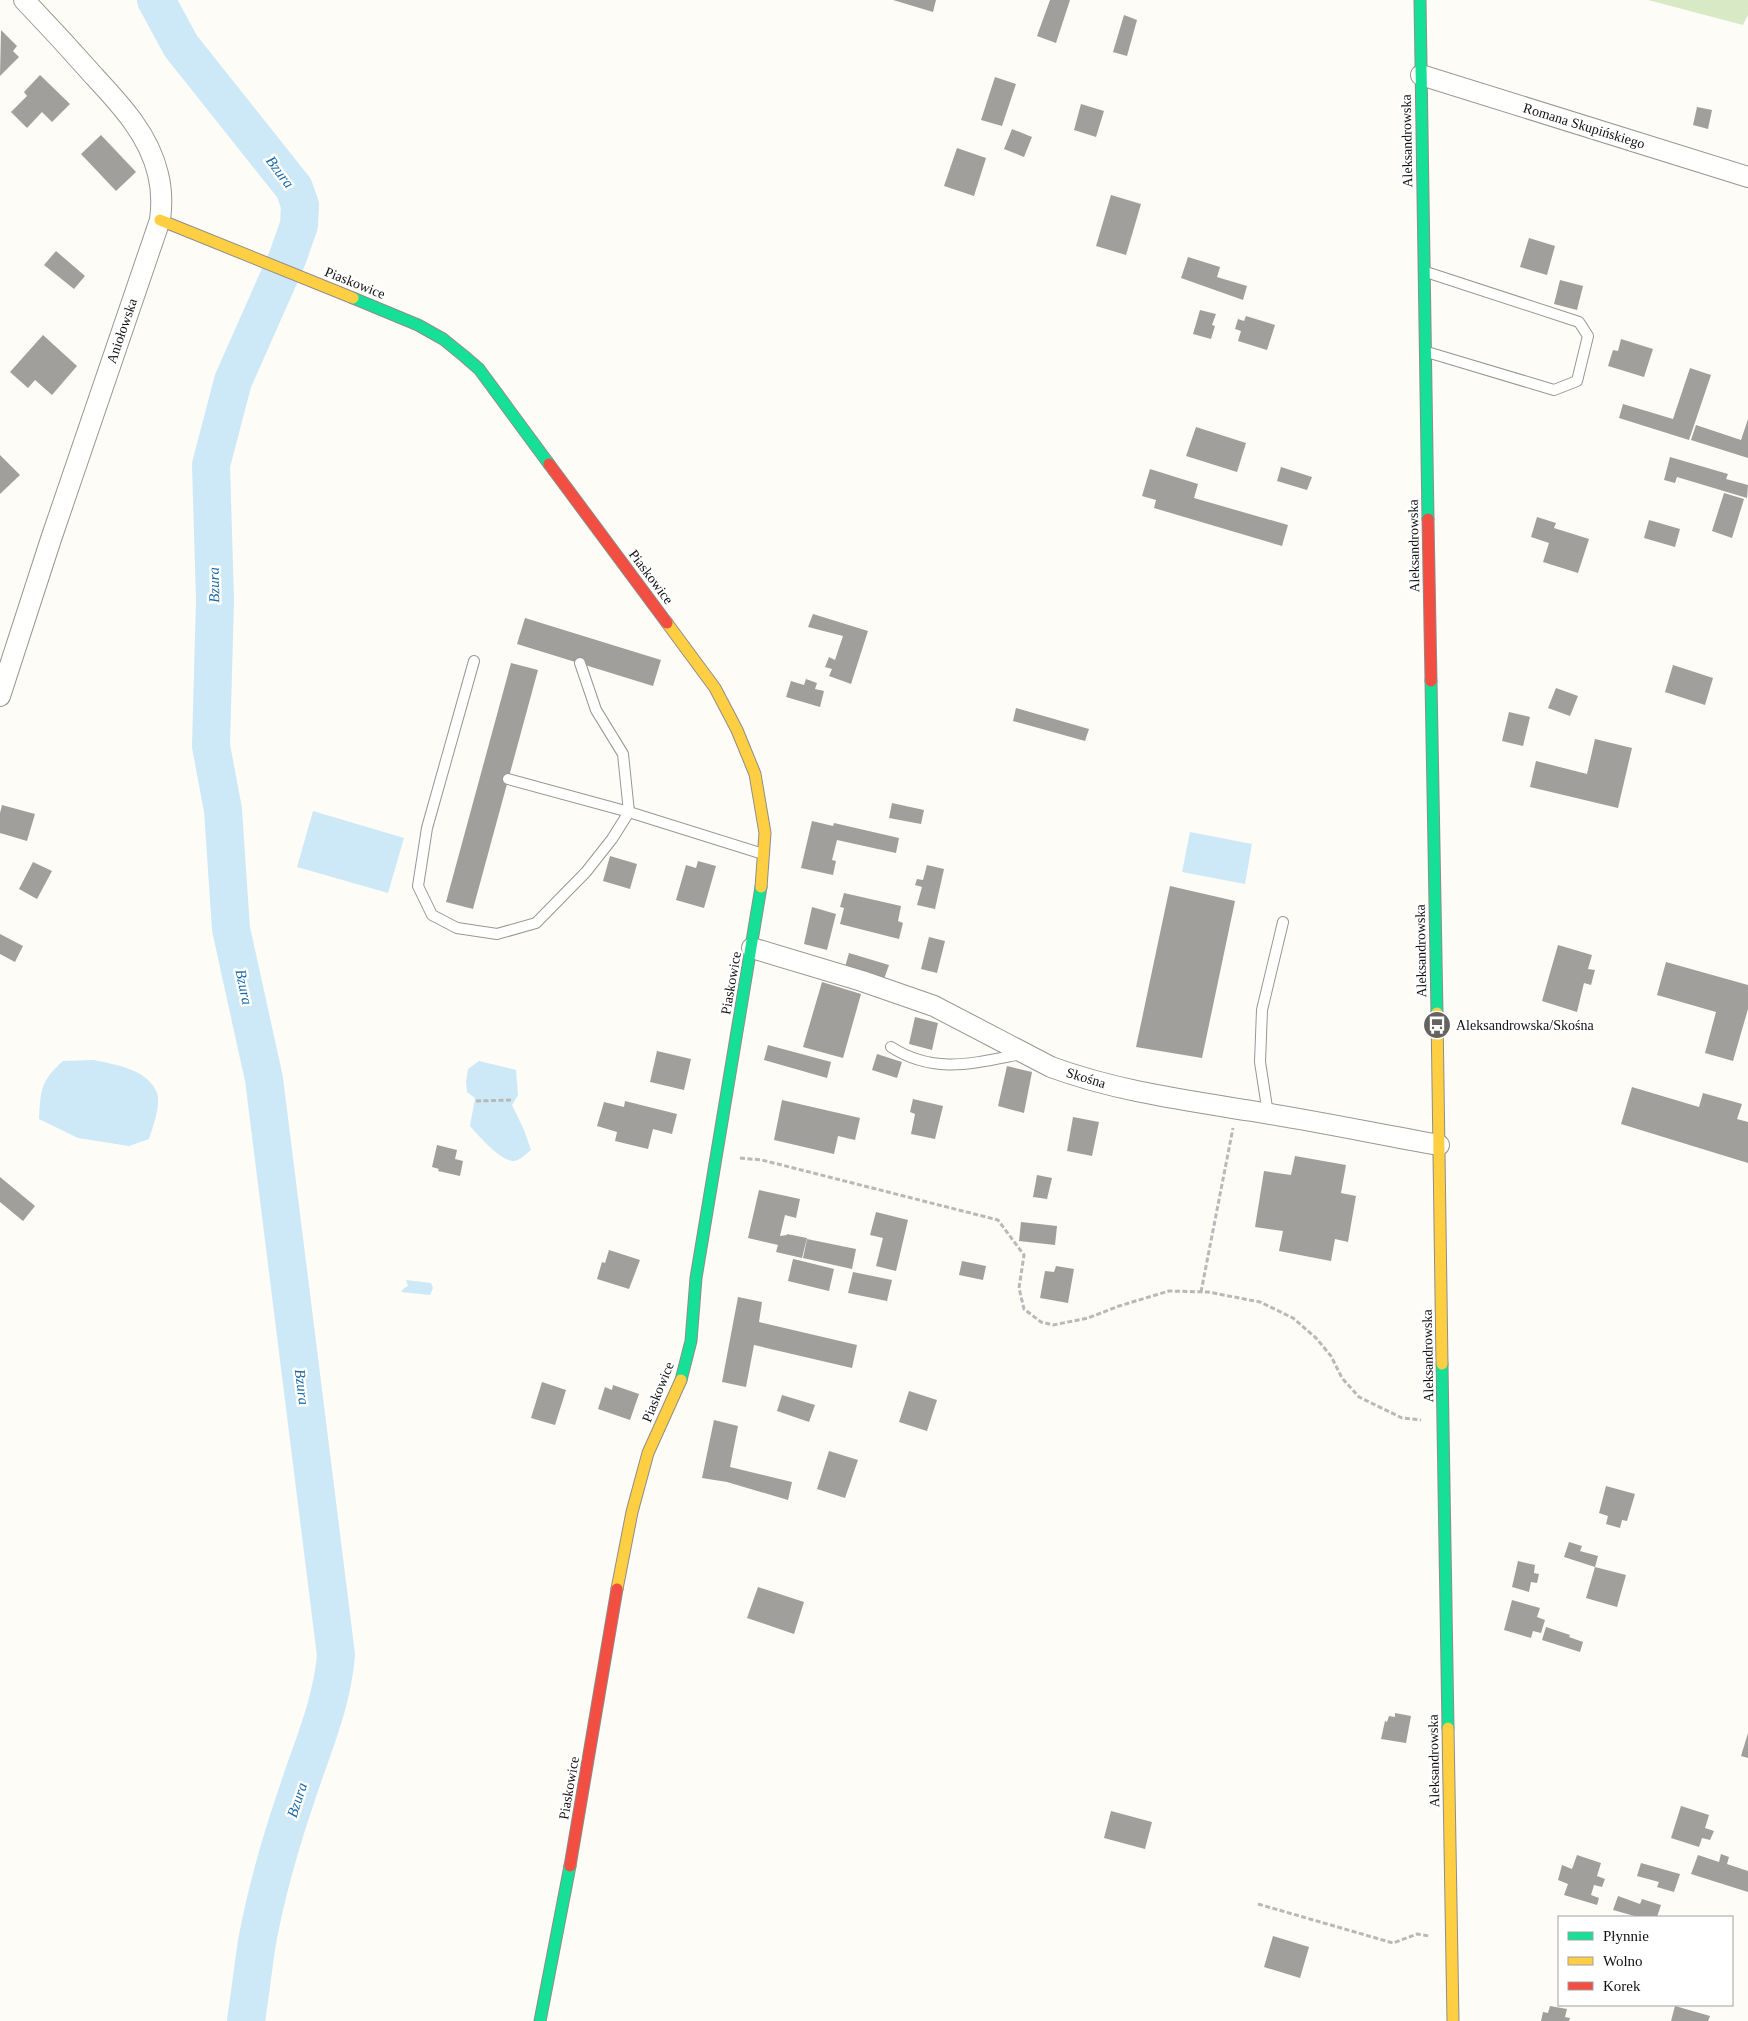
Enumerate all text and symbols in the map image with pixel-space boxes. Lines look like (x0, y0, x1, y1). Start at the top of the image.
street label: Aleksandrowska (1399, 93, 1415, 188)
street label: Romana Skupińskiego (1521, 100, 1647, 152)
water label: Bzura (263, 153, 297, 191)
street label: Piaskowice (323, 264, 387, 302)
street label: Aniołowska (104, 296, 140, 365)
street label: Aleksandrowska (1406, 498, 1422, 593)
street label: Piaskowice (626, 547, 676, 607)
water label: Bzura (206, 567, 222, 603)
street label: Aleksandrowska (1413, 903, 1429, 998)
street label: Piaskowice (718, 950, 744, 1016)
water label: Bzura (232, 968, 256, 1006)
bus stop icon: Aleksandrowska/Skośna (1422, 1010, 1452, 1040)
place label: Aleksandrowska/Skośna (1456, 1018, 1594, 1033)
street label: Skośna (1064, 1065, 1108, 1091)
street label: Aleksandrowska (1420, 1308, 1436, 1403)
street label: Piaskowice (639, 1360, 677, 1424)
water label: Bzura (292, 1368, 312, 1406)
street label: Aleksandrowska (1426, 1713, 1442, 1808)
street label: Piaskowice (556, 1755, 582, 1821)
water label: Bzura (284, 1780, 310, 1820)
legend (1558, 1916, 1733, 2006)
text: Płynnie (1603, 1928, 1649, 1944)
text: Wolno (1603, 1953, 1643, 1969)
text: Korek (1603, 1978, 1641, 1994)

